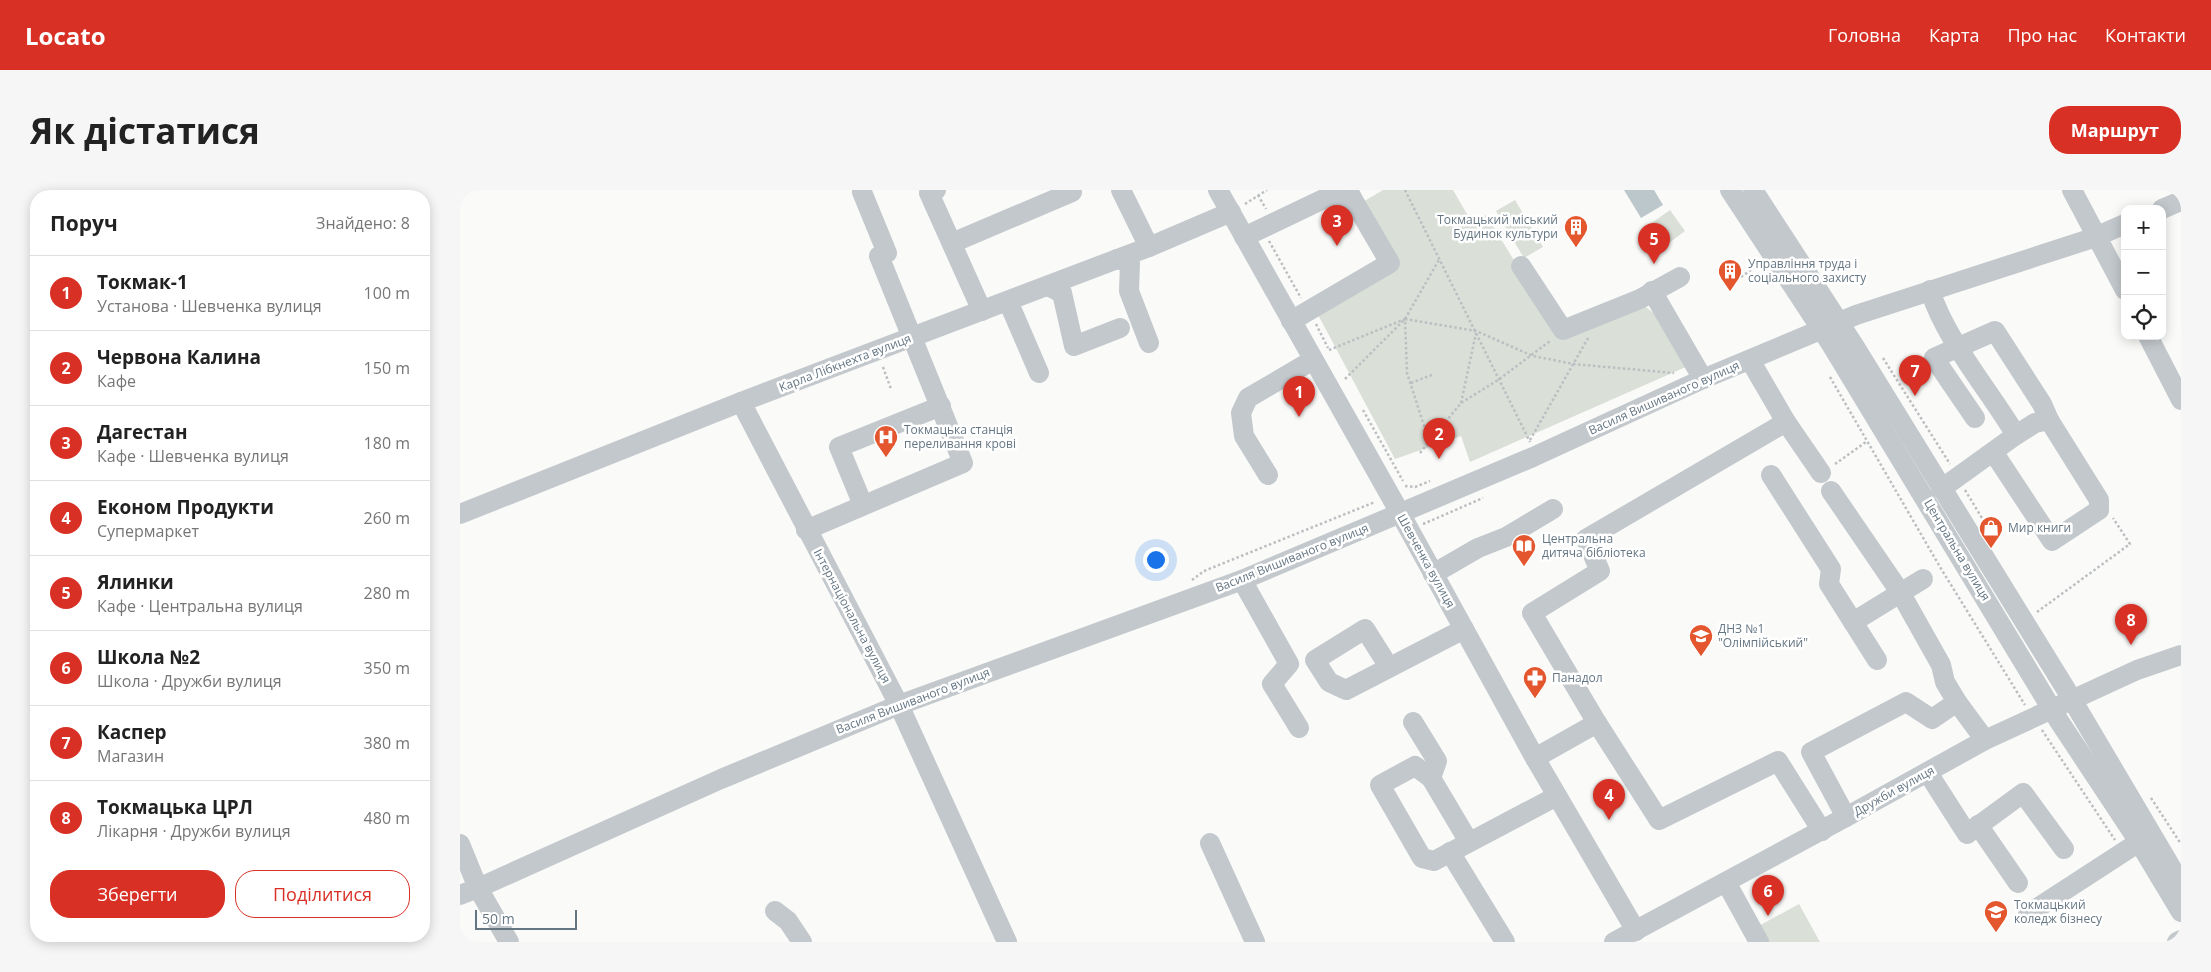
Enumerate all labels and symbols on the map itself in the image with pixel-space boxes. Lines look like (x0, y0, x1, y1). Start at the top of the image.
pin: 3 (1321, 205, 1353, 246)
place label: Токмацький міський Будинок культури (1437, 211, 1558, 242)
building icon: Токмацький міський Будинок культури (1563, 214, 1589, 248)
pin: 5 (1638, 223, 1670, 264)
place label: Управління труда і соціального захисту (1748, 255, 1867, 286)
building icon: Управління труда і соціального захисту (1717, 258, 1743, 292)
street label: Карла Лібкнехта вулиця (776, 329, 913, 396)
pin: 7 (1899, 355, 1931, 396)
street label: Василя Вишиваного вулиця (1586, 357, 1742, 439)
pin: 1 (1283, 376, 1315, 417)
pin: 2 (1423, 418, 1455, 459)
place label: Токмацька станція переливання крові (904, 421, 1016, 452)
hospital icon: Токмацька станція переливання крові (873, 424, 899, 458)
street label: Центральна вулиця (1920, 496, 1995, 604)
street label: Шевченка вулиця (1394, 511, 1459, 611)
shop icon: Мир книги (1978, 515, 2004, 549)
street label: Василя Вишиваного вулиця (1213, 519, 1371, 596)
place label: Мир книги (2008, 519, 2071, 536)
place label: Центральна дитяча бібліотека (1542, 530, 1646, 561)
library icon: Центральна дитяча бібліотека (1511, 533, 1537, 567)
street label: Інтернаціональна вулиця (810, 546, 895, 686)
your location (1143, 547, 1169, 573)
pin: 8 (2115, 604, 2147, 645)
place label: ДНЗ №1 "Олімпійський" (1718, 620, 1808, 651)
school or university icon: ДНЗ №1 "Олімпійський" (1688, 623, 1714, 657)
street label: Василя Вишиваного вулиця (833, 663, 992, 738)
pharmacy icon: Панадол (1522, 665, 1548, 699)
place label: Панадол (1552, 669, 1603, 686)
street label: Дружби вулиця (1850, 761, 1937, 820)
pin: 4 (1593, 779, 1625, 820)
pin: 6 (1752, 875, 1784, 916)
place label: Токмацький коледж бізнесу (2014, 896, 2103, 927)
school or university icon: Токмацький коледж бізнесу (1983, 899, 2009, 933)
scale bar (475, 907, 578, 930)

